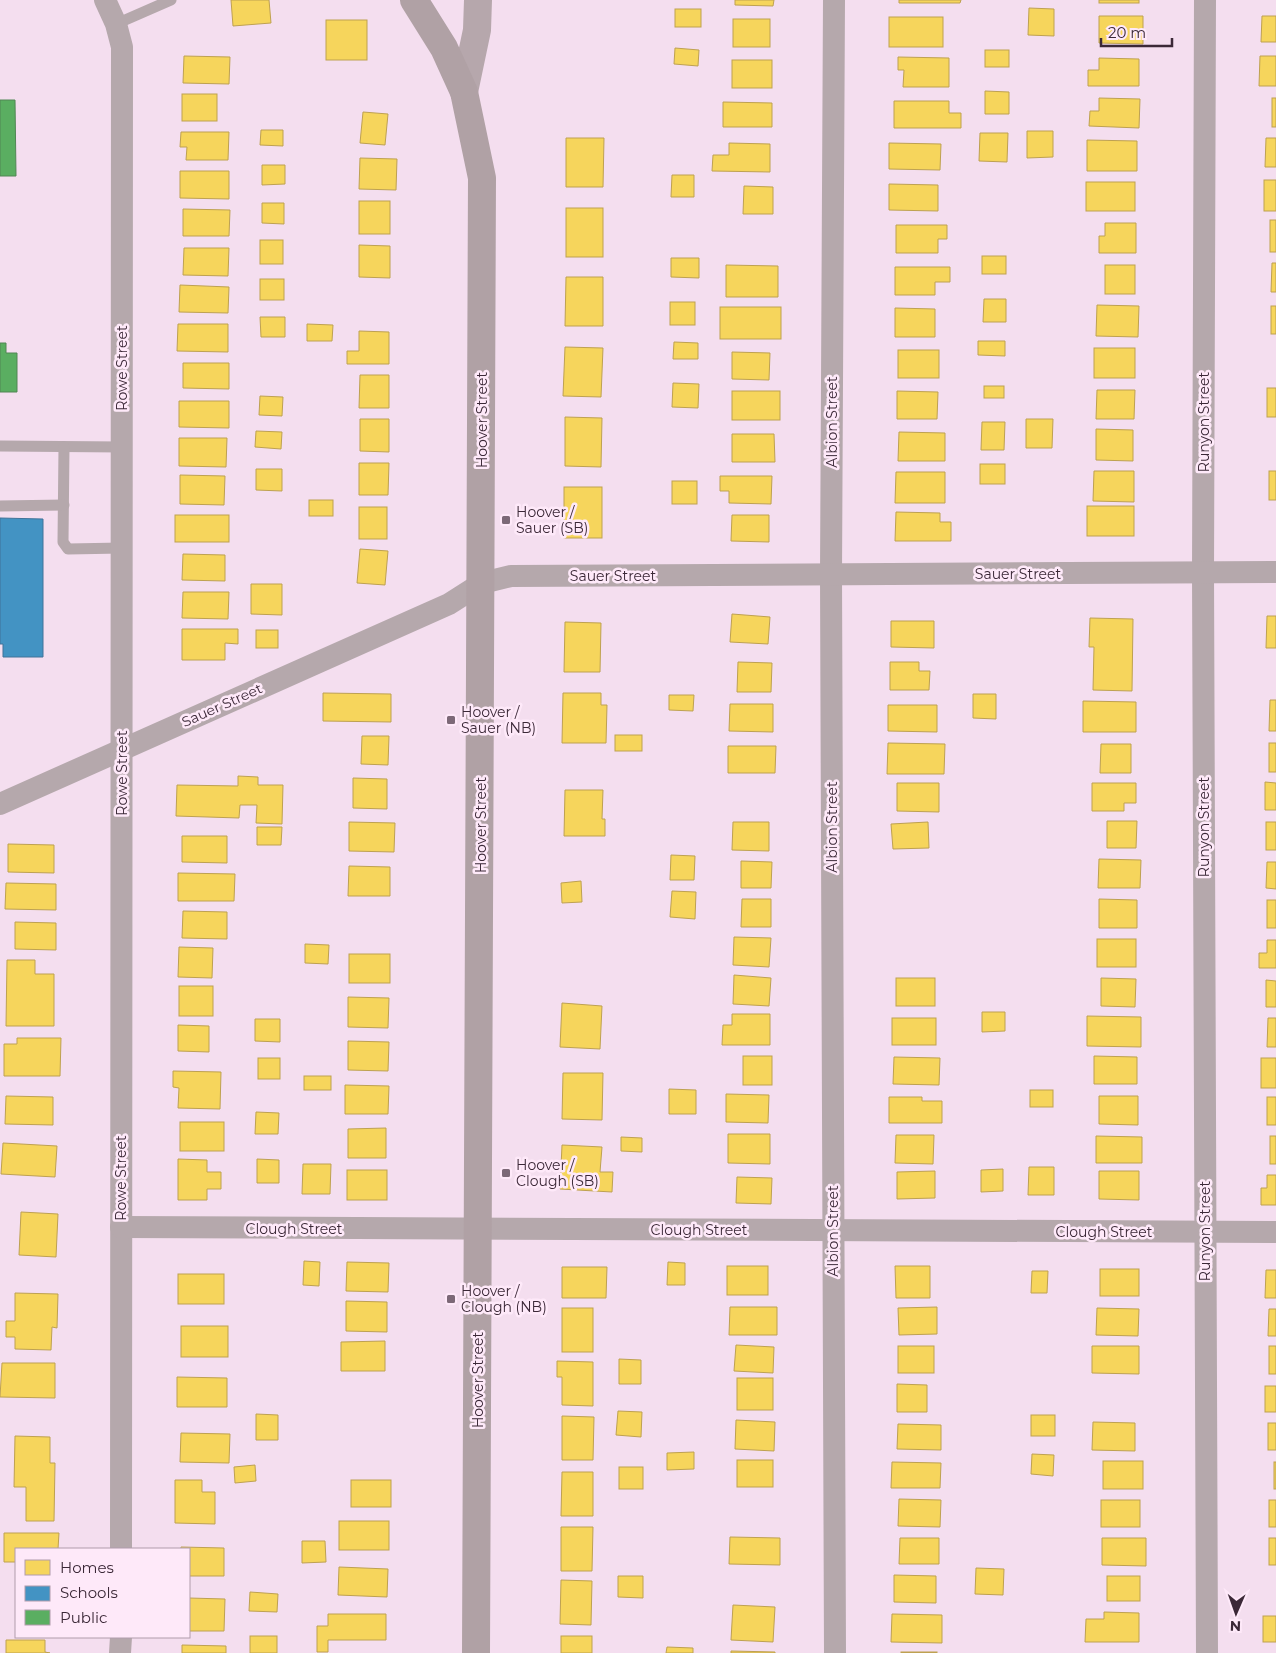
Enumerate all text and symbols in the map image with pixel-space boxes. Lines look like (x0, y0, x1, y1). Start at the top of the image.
scale bar (1101, 15, 1172, 47)
text: 20 m (1108, 23, 1146, 42)
street label: Rowe Street (113, 325, 131, 411)
street label: Hoover Street (473, 372, 491, 468)
street label: Runyon Street (1195, 372, 1213, 472)
street label: Albion Street (823, 376, 841, 468)
place label: Hoover / Sauer (SB) (516, 503, 588, 537)
marker: Hoover / Sauer (SB) (500, 514, 512, 526)
street label: Sauer Street (975, 565, 1061, 583)
street label: Sauer Street (570, 567, 656, 585)
street label: Sauer Street (179, 679, 265, 731)
place label: Hoover / Sauer (NB) (461, 703, 536, 737)
marker: Hoover / Sauer (NB) (445, 714, 457, 726)
street label: Rowe Street (113, 730, 131, 816)
street label: Hoover Street (472, 777, 490, 873)
street label: Runyon Street (1195, 777, 1213, 877)
street label: Albion Street (823, 781, 841, 873)
street label: Rowe Street (112, 1135, 130, 1221)
place label: Hoover / Clough (SB) (516, 1156, 599, 1190)
marker: Hoover / Clough (SB) (500, 1167, 512, 1179)
street label: Runyon Street (1196, 1181, 1214, 1281)
street label: Albion Street (824, 1185, 842, 1277)
street label: Clough Street (246, 1220, 343, 1238)
street label: Clough Street (651, 1221, 748, 1239)
street label: Clough Street (1056, 1223, 1153, 1241)
place label: Hoover / Clough (NB) (461, 1282, 547, 1316)
marker: Hoover / Clough (NB) (445, 1293, 457, 1305)
street label: Hoover Street (469, 1332, 487, 1428)
legend (15, 1548, 190, 1638)
text: Homes (60, 1558, 114, 1577)
text: Schools (60, 1583, 118, 1602)
north arrow (1211, 1588, 1261, 1638)
text: Public (60, 1608, 108, 1627)
text: N (1230, 1617, 1242, 1635)

